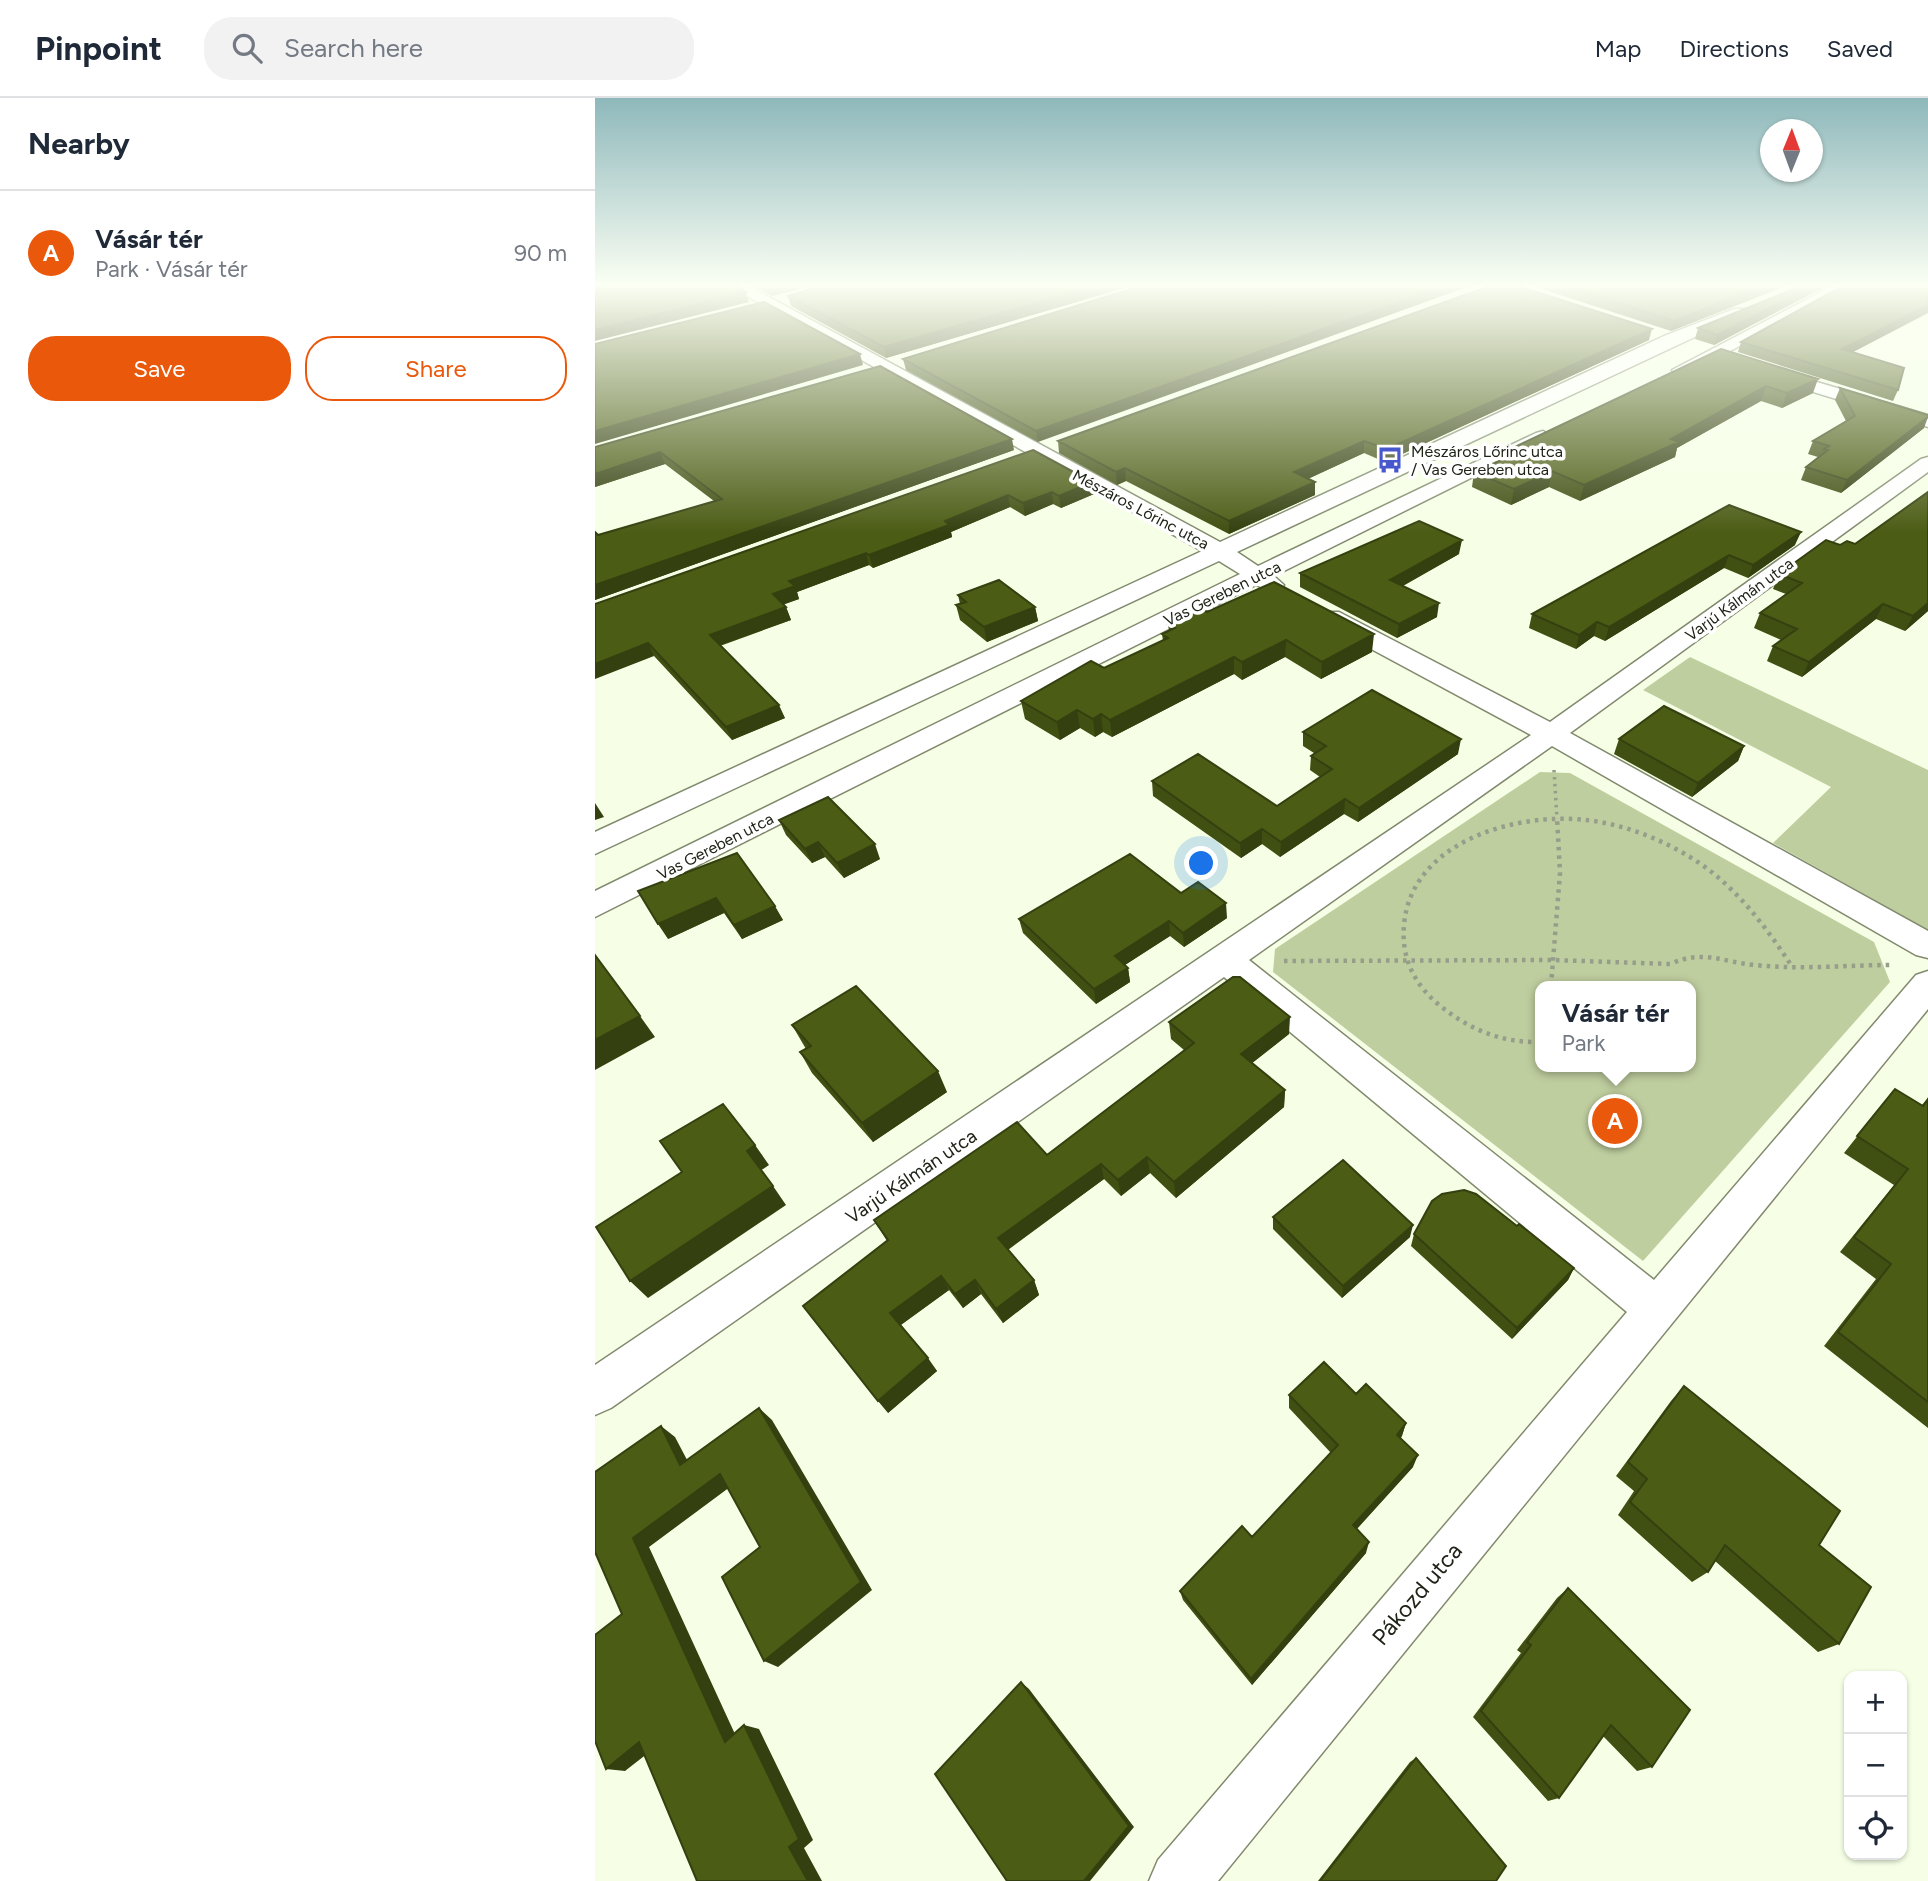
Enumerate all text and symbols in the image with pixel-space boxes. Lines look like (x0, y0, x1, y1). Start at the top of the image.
search box (204, 17, 694, 80)
text: Pinpoint (35, 29, 162, 68)
icon: search (228, 29, 266, 67)
text: Search here (284, 32, 423, 64)
text: Map (1595, 34, 1641, 63)
text: Directions (1679, 34, 1789, 63)
text: Saved (1827, 34, 1893, 63)
north arrow (1760, 119, 1823, 182)
text: Nearby (28, 125, 130, 162)
text: Vásár tér (95, 223, 203, 255)
text: A (43, 239, 59, 267)
text: 90 m (514, 239, 567, 267)
text: Park · Vásár tér (95, 255, 248, 283)
button: Save (28, 336, 291, 401)
button: Share (305, 336, 567, 401)
place label: Mészáros Lőrinc utca / Vas Gereben utca (1411, 442, 1563, 479)
bus stop icon: Mészáros Lőrinc utca / Vas Gereben utca (1375, 445, 1405, 475)
street label: Mészáros Lőrinc utca (1069, 465, 1212, 553)
street label: Varjú Kálmán utca (1682, 554, 1797, 645)
street label: Vas Gereben utca (1161, 557, 1284, 630)
street label: Vas Gereben utca (654, 809, 776, 884)
your location (1184, 846, 1218, 880)
popup (1535, 981, 1696, 1072)
text: Vásár tér (1562, 997, 1669, 1029)
text: Park (1562, 1029, 1605, 1057)
pin: A (1592, 1095, 1638, 1147)
street label: Varjú Kálmán utca (841, 1124, 981, 1229)
street label: Pákozd utca (1366, 1537, 1468, 1651)
map controls (1844, 1671, 1907, 1860)
button: + (1844, 1671, 1907, 1734)
button: − (1844, 1734, 1907, 1797)
button: locate (1844, 1797, 1907, 1860)

